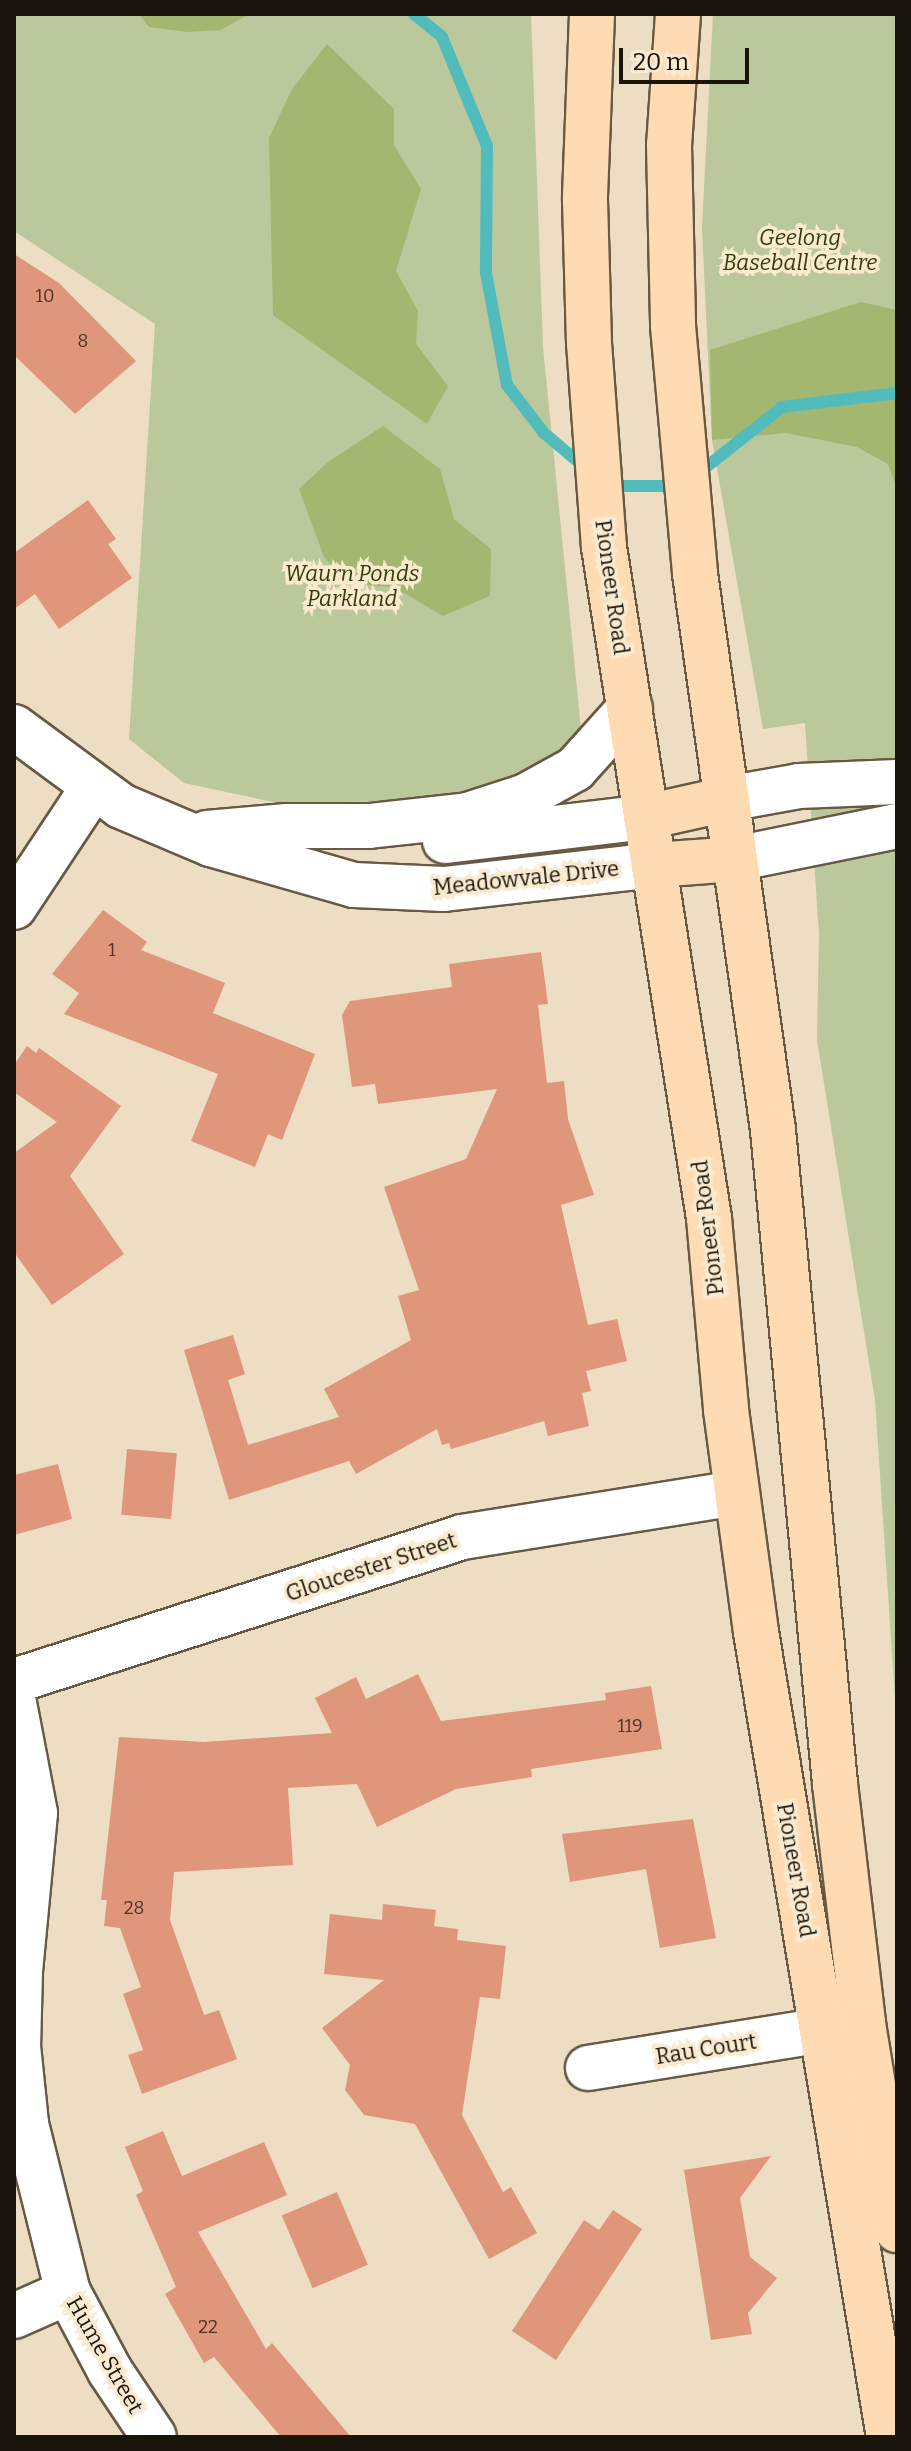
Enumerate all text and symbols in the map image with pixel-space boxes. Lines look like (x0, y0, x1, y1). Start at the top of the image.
scale bar (623, 32, 753, 82)
text: 20 m (633, 48, 689, 76)
park label: Geelong Baseball Centre (723, 224, 877, 276)
house number: 10 (36, 285, 54, 307)
house number: 8 (78, 330, 88, 352)
street label: Pioneer Road (589, 518, 635, 656)
park label: Waurn Ponds Parkland (285, 560, 419, 612)
street label: Meadowvale Drive (432, 855, 620, 901)
house number: 1 (108, 939, 116, 961)
street label: Pioneer Road (687, 1159, 729, 1297)
street label: Gloucester Street (282, 1527, 460, 1607)
house number: 119 (617, 1715, 643, 1737)
street label: Pioneer Road (771, 1801, 821, 1939)
house number: 28 (124, 1897, 144, 1919)
street label: Rau Court (654, 2028, 758, 2070)
street label: Hume Street (61, 2292, 149, 2418)
house number: 22 (198, 2316, 218, 2338)

